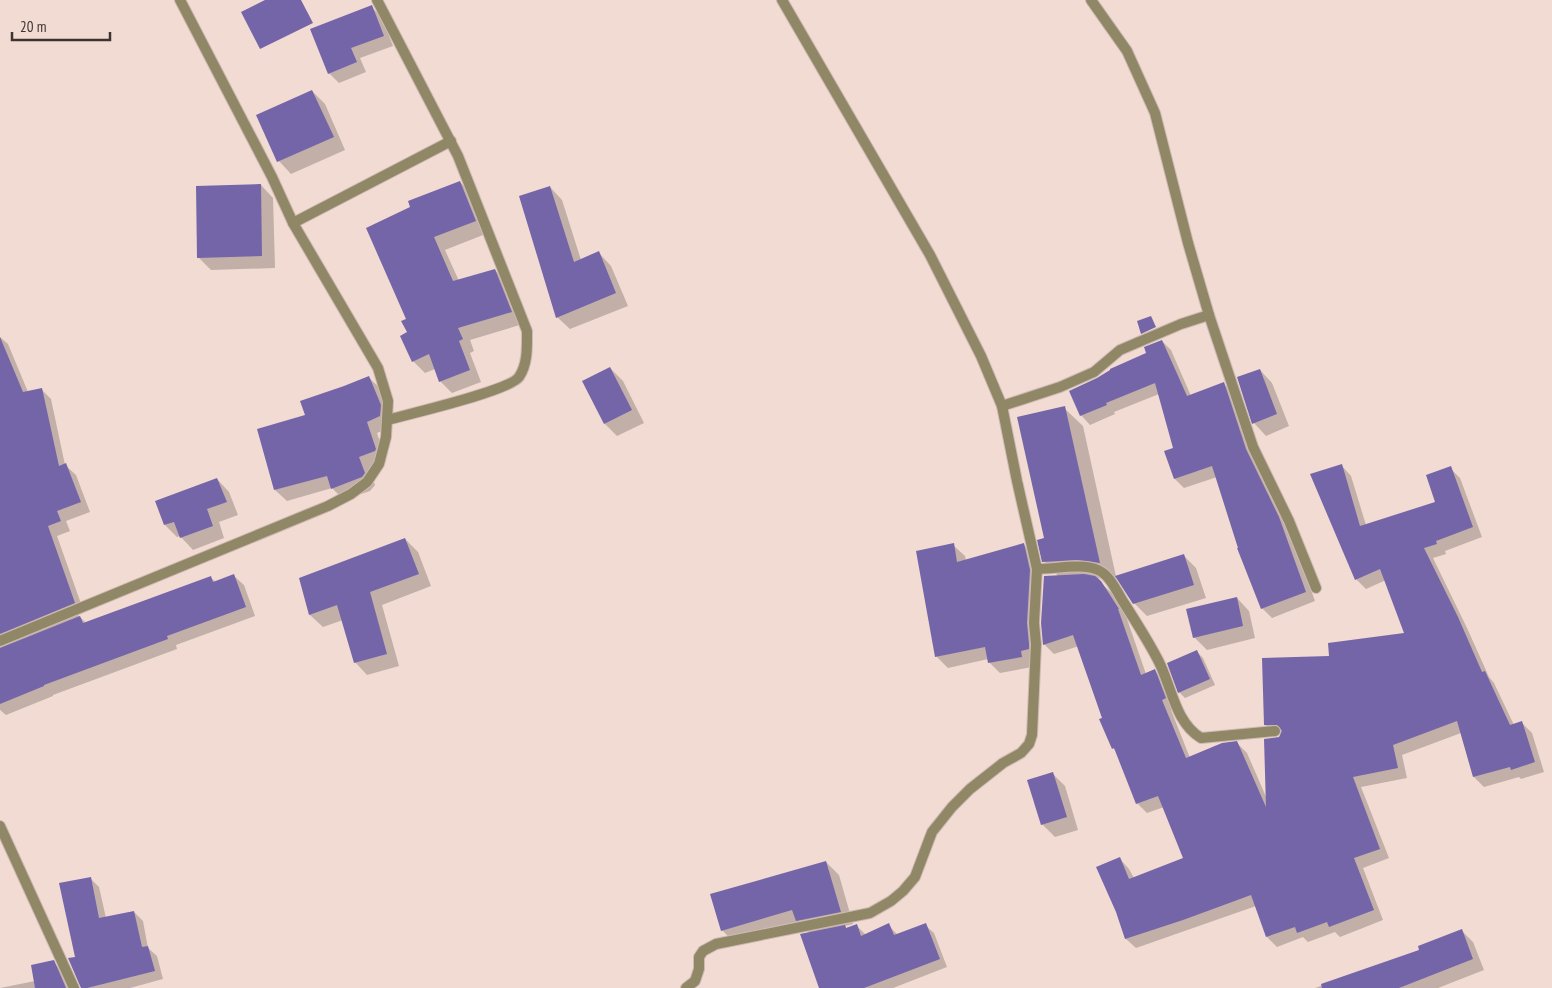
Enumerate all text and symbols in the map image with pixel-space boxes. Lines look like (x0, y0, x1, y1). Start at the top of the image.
scale bar (12, 10, 110, 42)
text: 20 m (20, 17, 46, 36)

